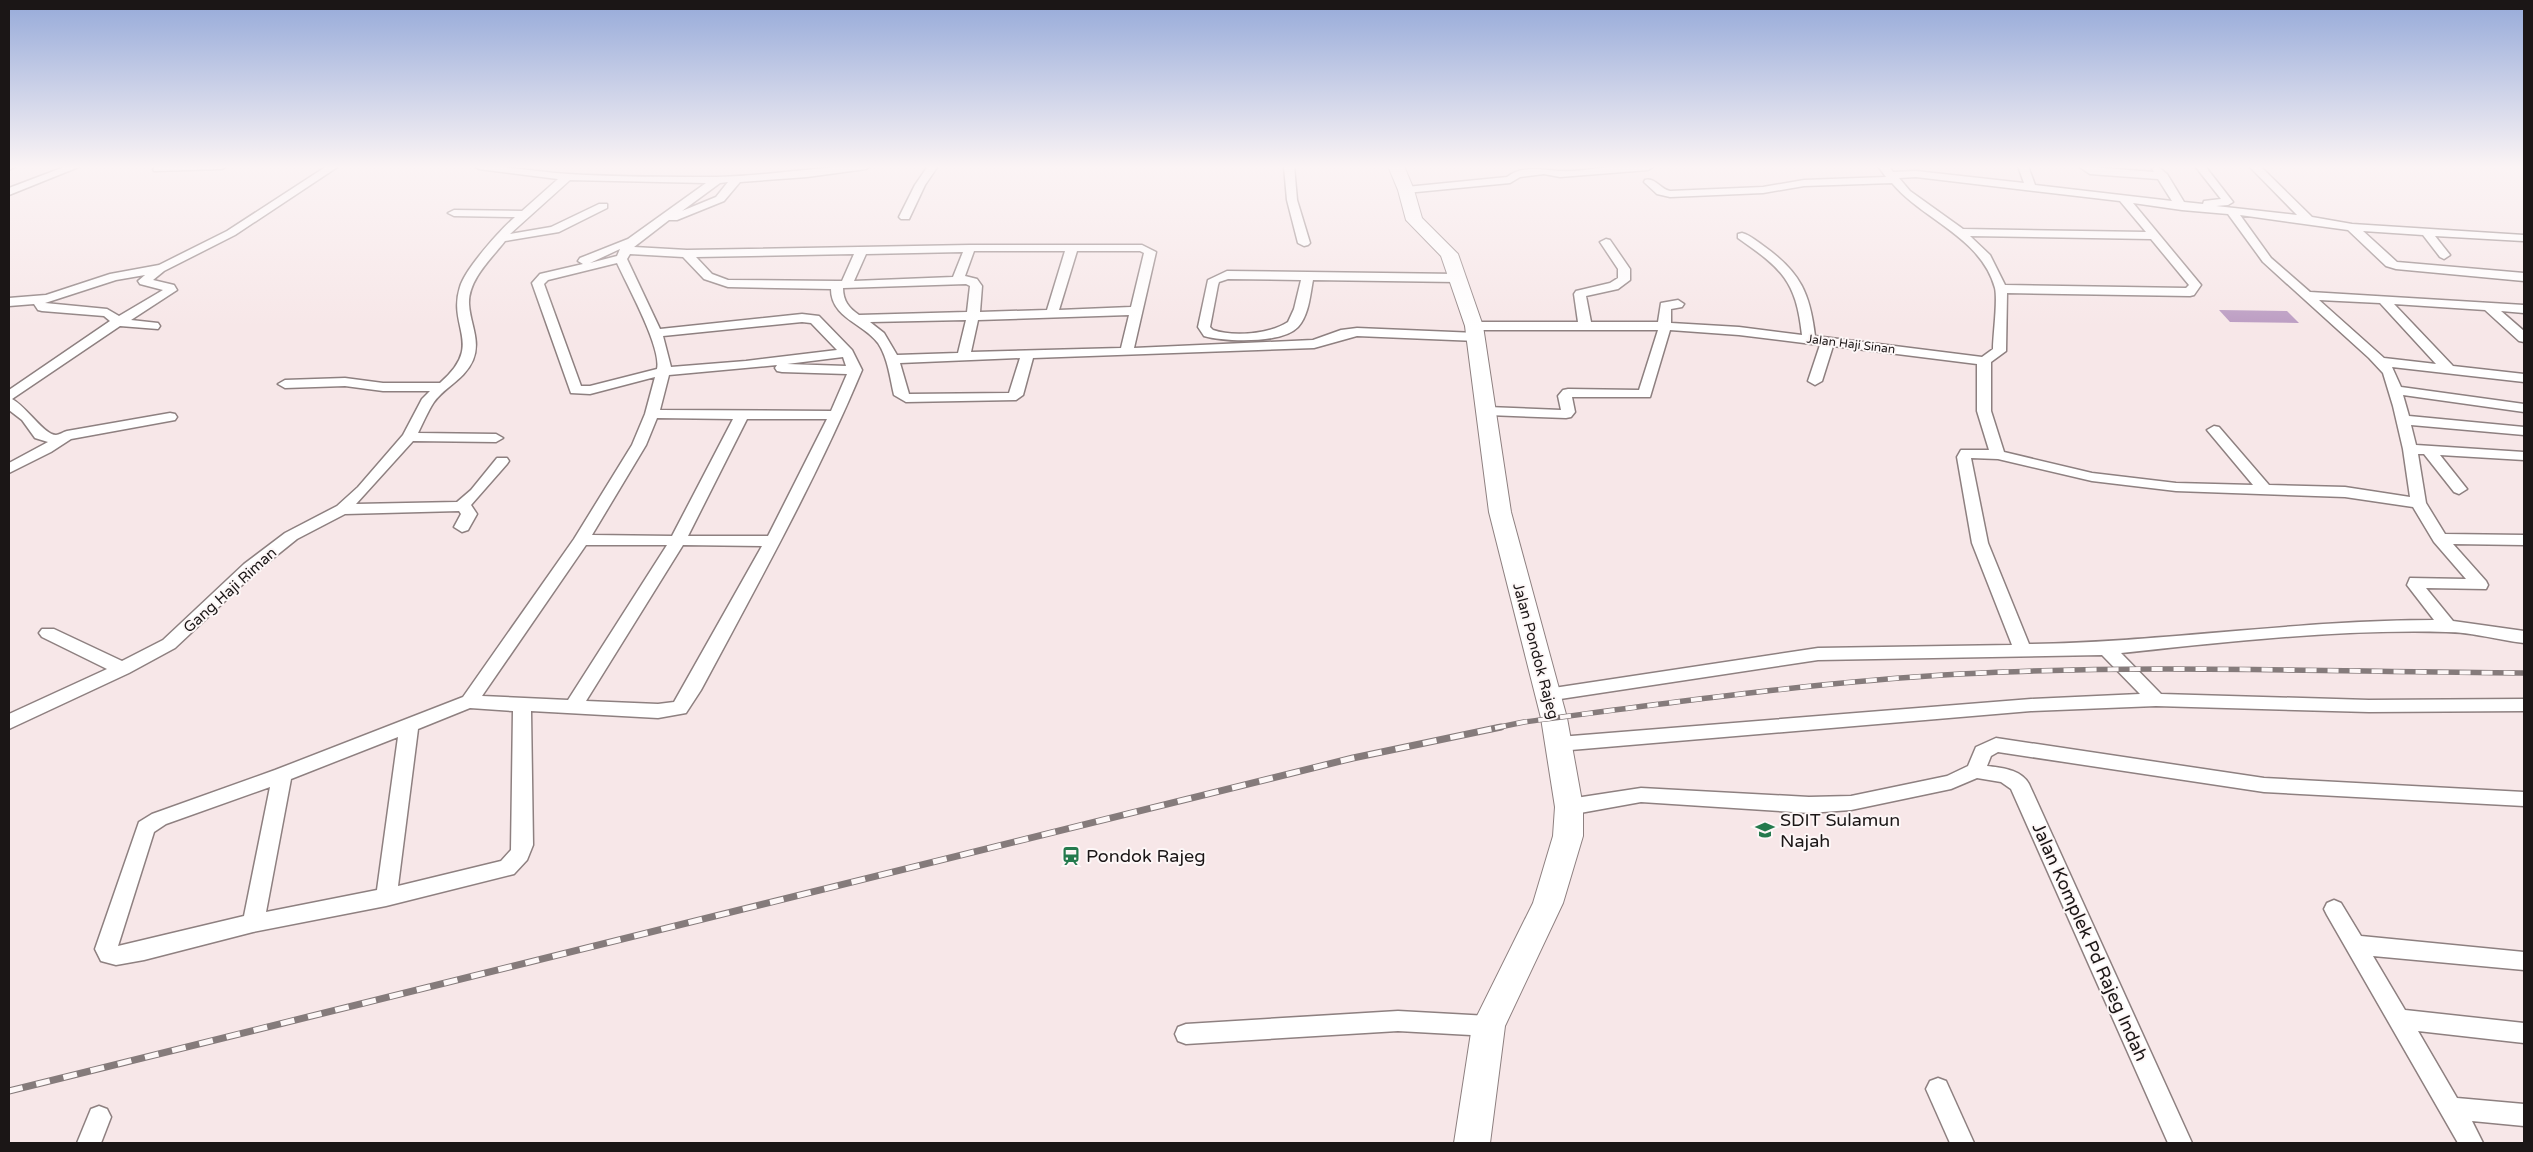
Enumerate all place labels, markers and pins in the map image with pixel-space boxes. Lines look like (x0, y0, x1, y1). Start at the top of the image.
place label: SDIT Sulamun Najah (1780, 809, 1900, 852)
school or university icon: SDIT Sulamun Najah (1754, 819, 1776, 841)
station icon: Pondok Rajeg (1060, 845, 1082, 867)
place label: Pondok Rajeg (1086, 845, 1206, 867)

